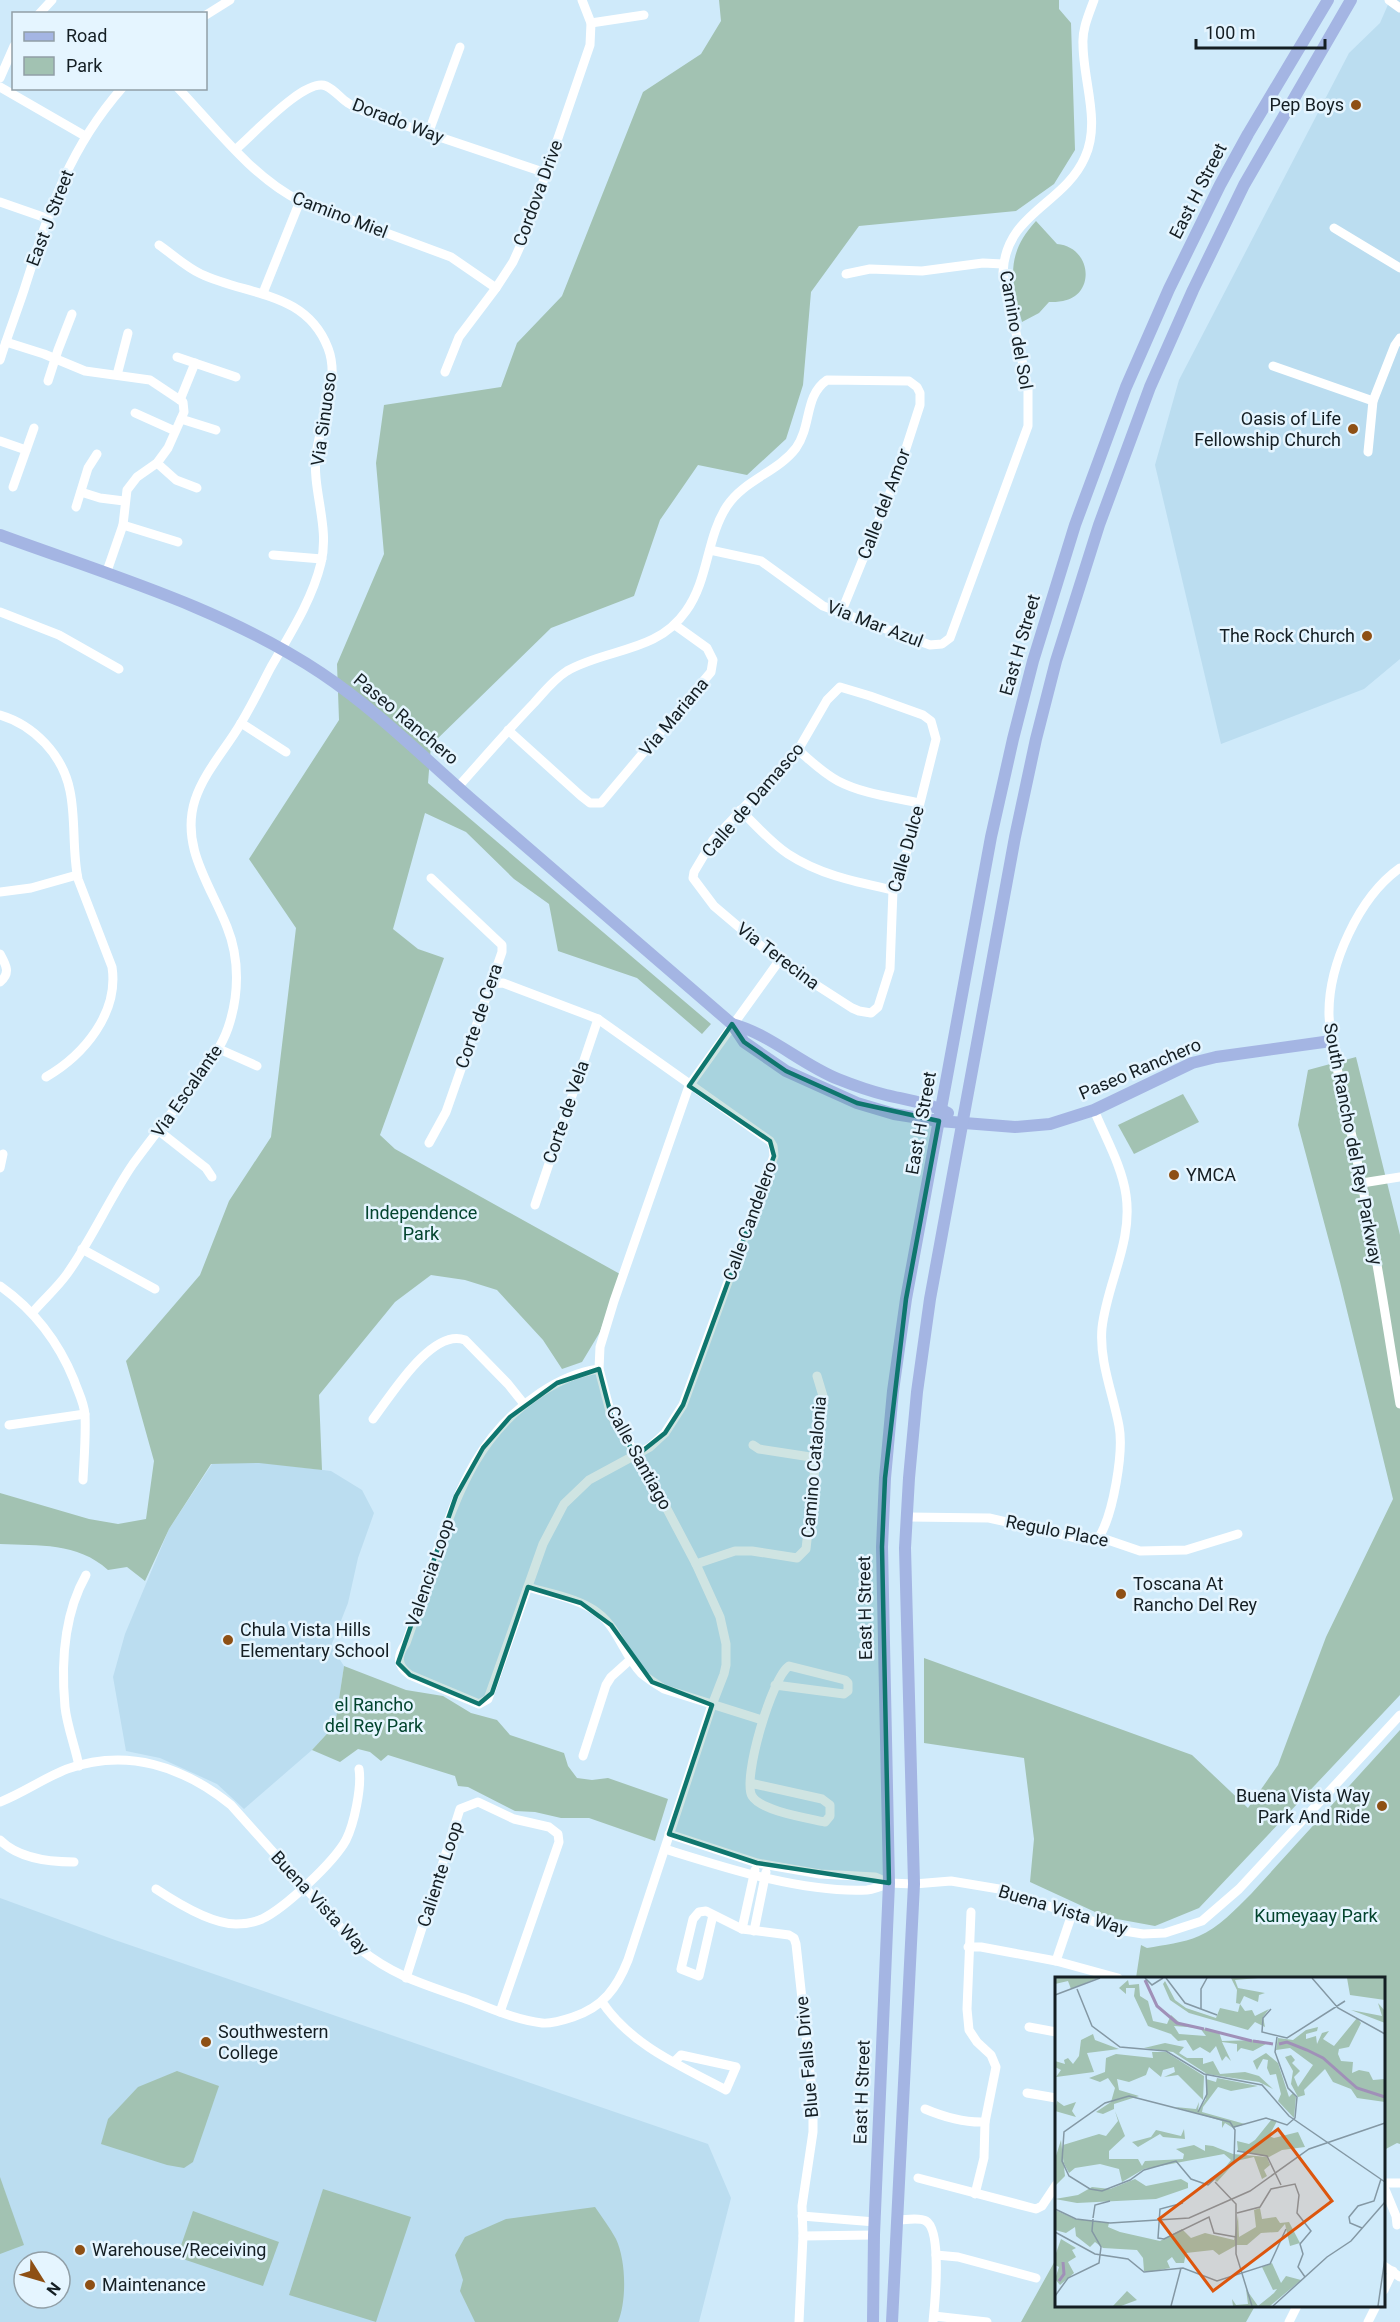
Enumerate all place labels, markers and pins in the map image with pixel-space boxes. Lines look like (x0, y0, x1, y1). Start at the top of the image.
place label: Pep Boys (1269, 94, 1344, 115)
marker: Pep Boys (1349, 98, 1363, 112)
place label: Oasis of Life Fellowship Church (1194, 408, 1341, 450)
marker: Oasis of Life Fellowship Church (1346, 422, 1360, 436)
place label: The Rock Church (1219, 625, 1355, 646)
marker: The Rock Church (1360, 629, 1374, 643)
place label: YMCA (1186, 1164, 1236, 1185)
marker: YMCA (1167, 1168, 1181, 1182)
place label: Toscana At Rancho Del Rey (1133, 1573, 1258, 1615)
marker: Toscana At Rancho Del Rey (1114, 1587, 1128, 1601)
place label: Chula Vista Hills Elementary School (240, 1619, 389, 1661)
marker: Chula Vista Hills Elementary School (221, 1633, 235, 1647)
place label: Buena Vista Way Park And Ride (1236, 1785, 1370, 1827)
marker: Buena Vista Way Park And Ride (1375, 1799, 1389, 1813)
place label: Southwestern College (218, 2021, 329, 2063)
marker: Southwestern College (199, 2035, 213, 2049)
place label: Warehouse/Receiving (92, 2239, 266, 2260)
marker: Warehouse/Receiving (73, 2243, 87, 2257)
place label: Maintenance (102, 2274, 206, 2295)
marker: Maintenance (83, 2278, 97, 2292)

